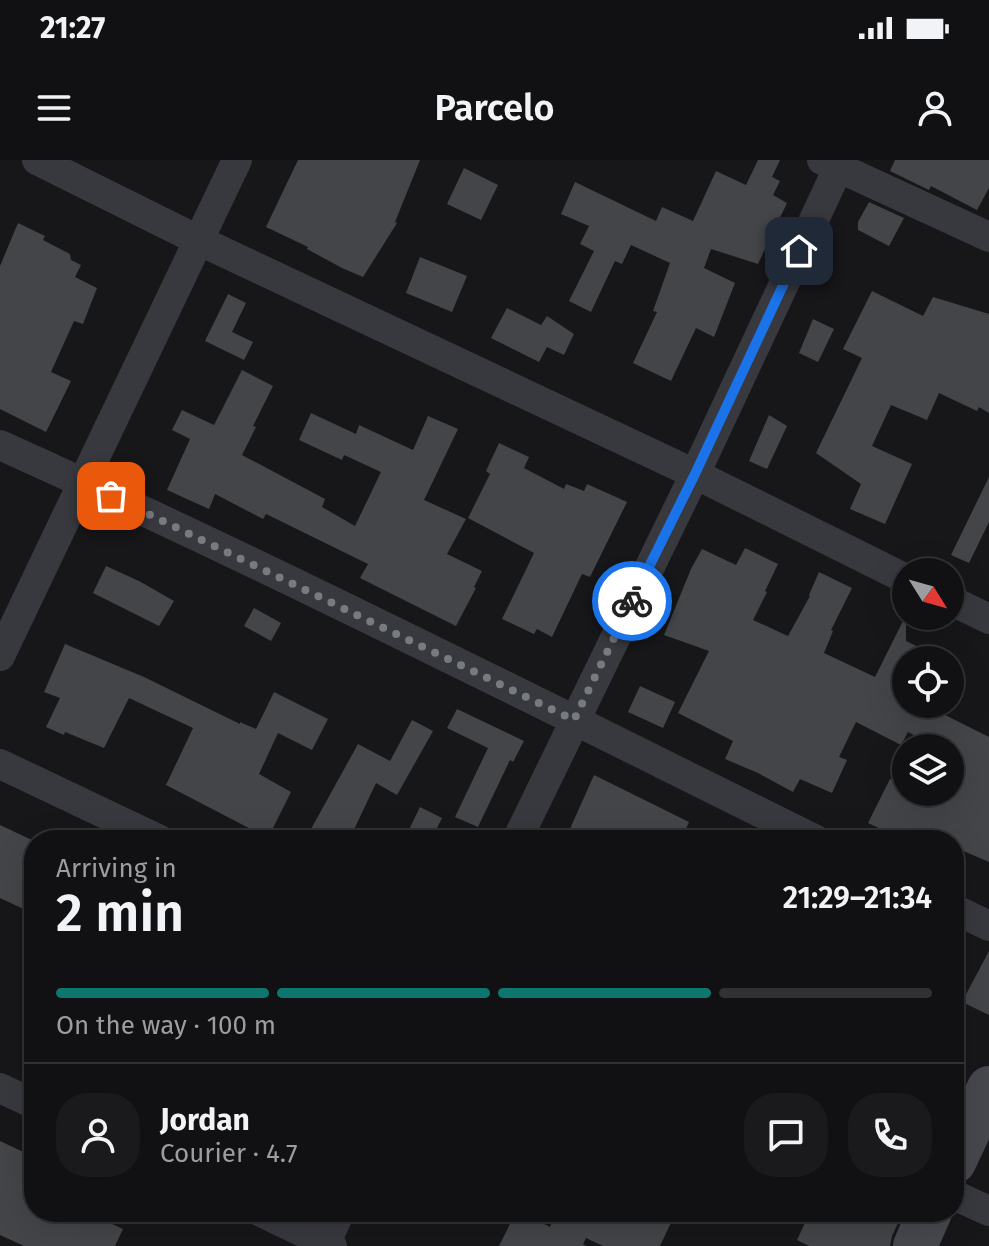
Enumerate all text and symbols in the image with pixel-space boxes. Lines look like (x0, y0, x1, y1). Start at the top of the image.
text: 21:27 (40, 10, 105, 46)
icon: menu (32, 86, 76, 130)
text: Parcelo (434, 86, 555, 130)
icon: person (913, 86, 957, 130)
pin (765, 217, 833, 285)
icon: home (777, 229, 821, 273)
pin (77, 462, 145, 530)
icon: bag (89, 474, 133, 518)
north arrow (892, 558, 964, 630)
map controls (892, 558, 964, 806)
courier (592, 561, 672, 641)
icon: bike (610, 579, 654, 623)
button: locate (892, 646, 964, 718)
button: layers (892, 734, 964, 806)
text: Arriving in (56, 853, 177, 884)
text: 21:29–21:34 (783, 880, 932, 916)
text: 2 min (56, 882, 184, 945)
text: On the way · 100 m (56, 1010, 276, 1041)
button: person (56, 1093, 140, 1177)
button: chat (744, 1093, 828, 1177)
button: phone (848, 1093, 932, 1177)
text: Jordan (160, 1102, 250, 1138)
text: Courier · 4.7 (160, 1138, 298, 1169)

